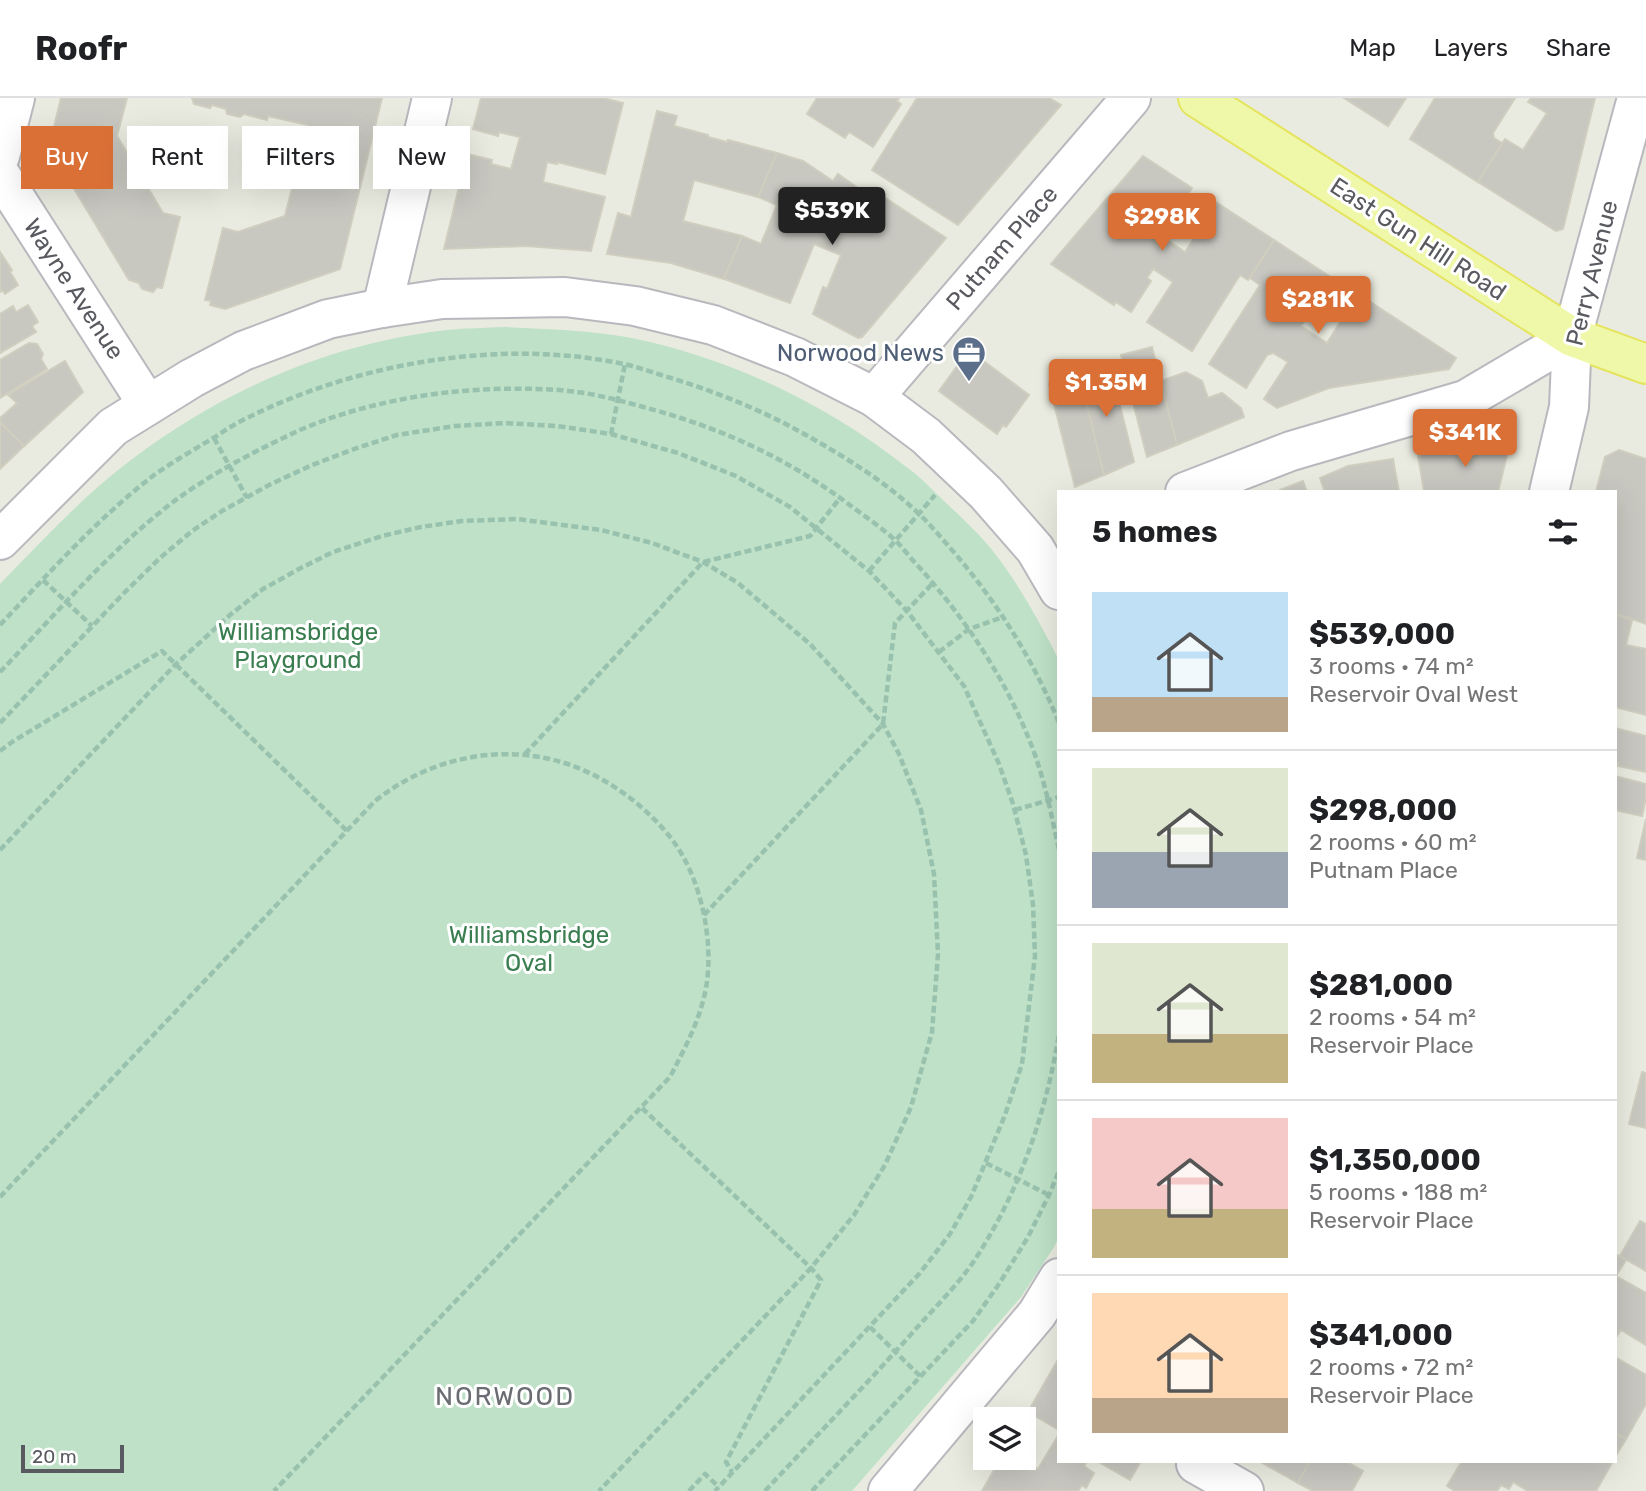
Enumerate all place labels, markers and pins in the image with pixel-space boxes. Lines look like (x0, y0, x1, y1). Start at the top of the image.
pin: $539K (783, 188, 881, 247)
pin: $298K (1113, 194, 1211, 253)
pin: $281K (1269, 276, 1367, 336)
office icon: Norwood News (950, 334, 988, 383)
place label: Norwood News (777, 339, 944, 367)
pin: $1.35M (1049, 360, 1163, 419)
pin: $341K (1416, 410, 1514, 469)

